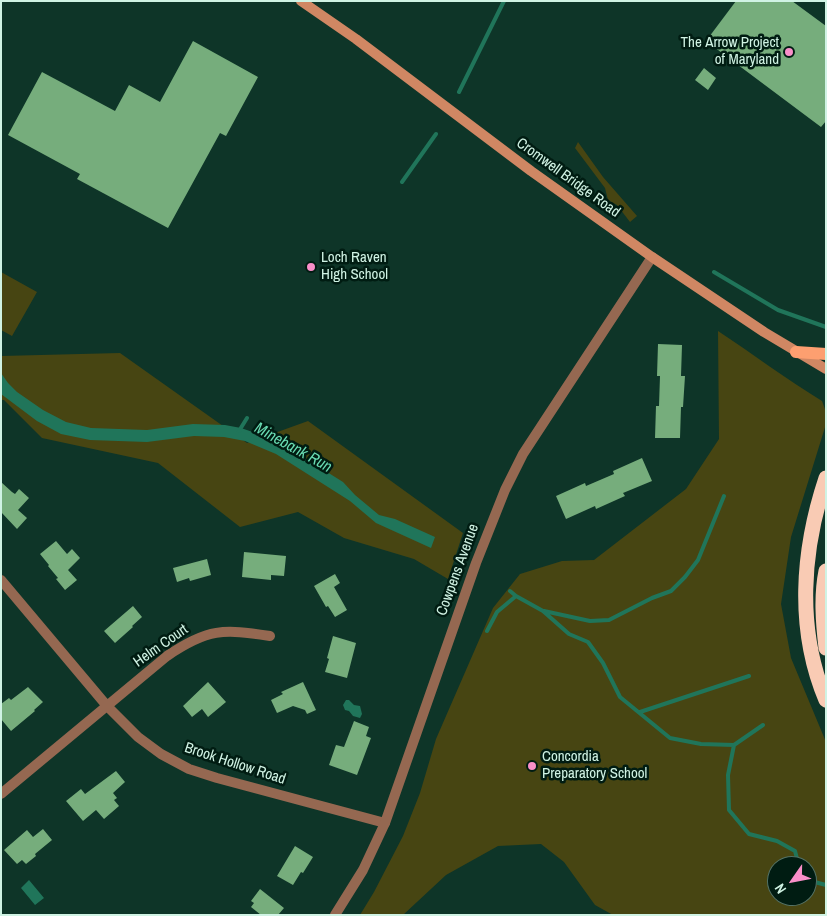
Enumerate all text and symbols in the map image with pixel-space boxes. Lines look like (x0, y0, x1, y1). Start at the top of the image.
place label: The Arrow Project of Maryland (681, 34, 779, 69)
marker: The Arrow Project of Maryland (783, 46, 795, 58)
street label: Cromwell Bridge Road (513, 134, 623, 222)
place label: Loch Raven High School (321, 249, 388, 284)
marker: Loch Raven High School (305, 261, 317, 273)
water label: Minebank Run (251, 419, 335, 477)
street label: Cowpens Avenue (433, 522, 483, 618)
street label: Helm Court (130, 621, 192, 671)
street label: Brook Hollow Road (182, 739, 288, 789)
place label: Concordia Preparatory School (542, 748, 647, 783)
marker: Concordia Preparatory School (526, 760, 538, 772)
north arrow (767, 856, 817, 906)
text: N (770, 880, 790, 897)

